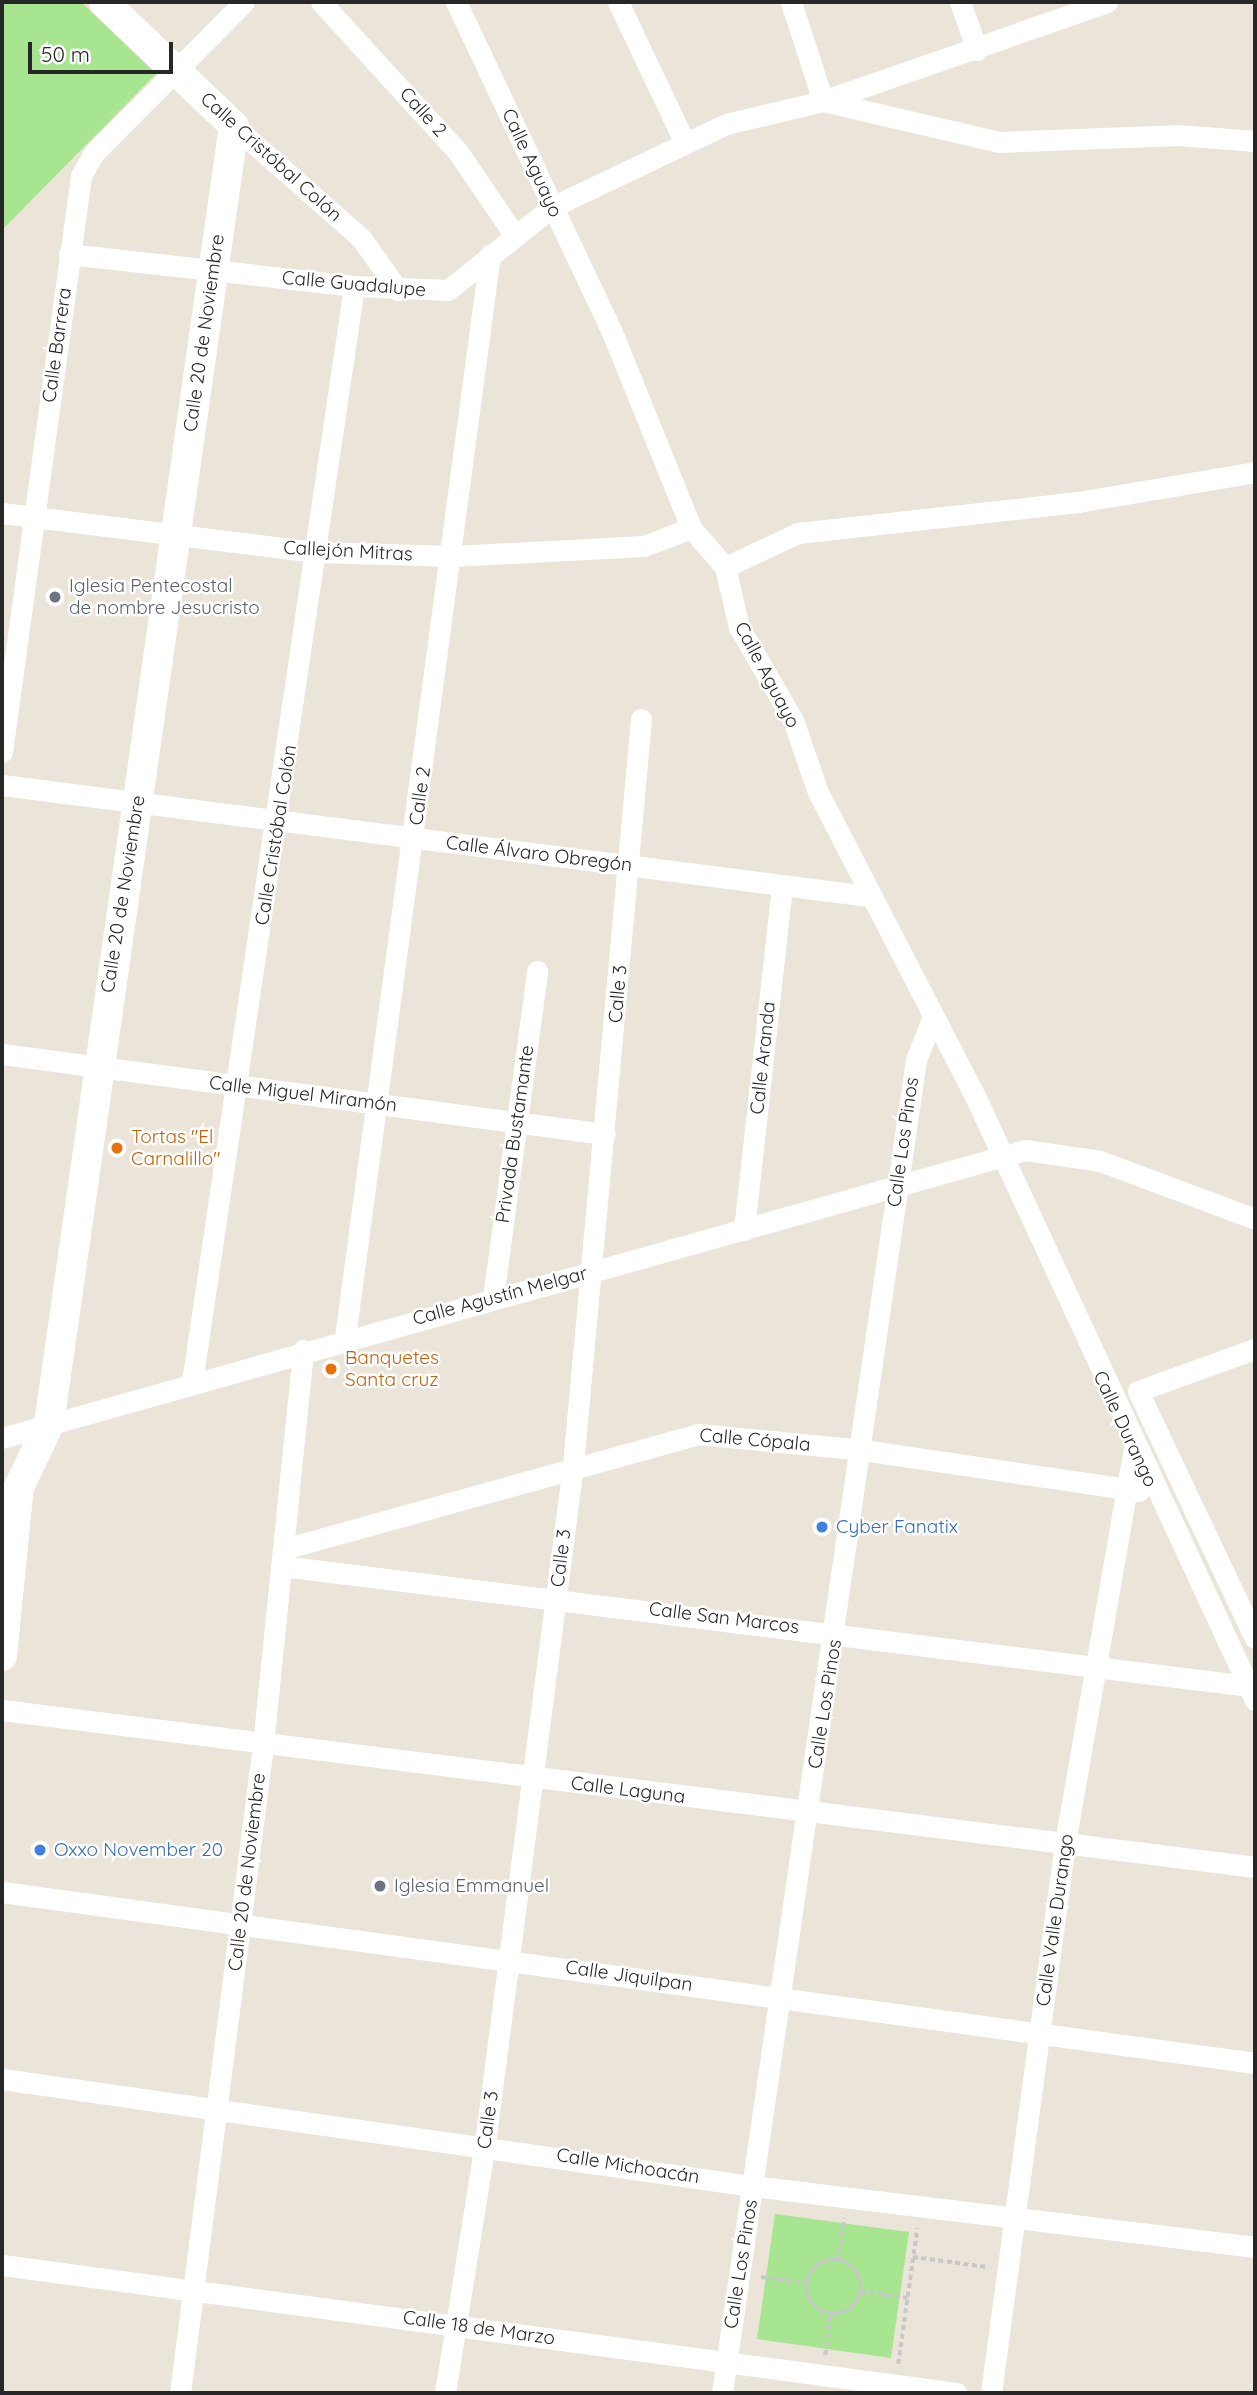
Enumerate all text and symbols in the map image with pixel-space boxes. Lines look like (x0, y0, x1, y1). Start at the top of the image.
scale bar (32, 28, 177, 72)
text: 50 m (41, 41, 90, 67)
street label: Calle 2 (395, 82, 451, 142)
street label: Calle Cristóbal Colón (196, 88, 346, 226)
street label: Calle Aguayo (497, 105, 567, 221)
street label: Calle 20 de Noviembre (179, 233, 229, 433)
street label: Calle Guadalupe (281, 266, 427, 302)
street label: Calle Barrera (38, 286, 76, 404)
street label: Callejón Mitras (283, 536, 413, 566)
place label: Iglesia Pentecostal de nombre Jesucristo (69, 575, 260, 619)
marker: Iglesia Pentecostal de nombre Jesucristo (47, 589, 63, 605)
street label: Calle Aguayo (729, 618, 805, 732)
street label: Calle Cristóbal Colón (250, 743, 302, 927)
street label: Calle 2 (405, 765, 435, 827)
street label: Calle 20 de Noviembre (96, 794, 150, 994)
street label: Calle Álvaro Obregón (445, 831, 633, 877)
street label: Calle 3 (604, 964, 632, 1024)
street label: Calle Aranda (746, 1000, 780, 1116)
street label: Privada Bustamante (491, 1044, 539, 1224)
street label: Calle Miguel Miramón (208, 1071, 398, 1117)
street label: Calle Los Pinos (883, 1076, 923, 1208)
place label: Tortas "El Carnalillo" (131, 1126, 220, 1170)
marker: Tortas "El Carnalillo" (109, 1140, 125, 1156)
street label: Calle Agustín Melgar (410, 1262, 590, 1330)
place label: Banquetes Santa cruz (345, 1347, 439, 1391)
marker: Banquetes Santa cruz (323, 1361, 339, 1377)
street label: Calle Durango (1088, 1367, 1162, 1491)
street label: Calle Cópala (699, 1424, 811, 1456)
place label: Cyber Fanatix (836, 1516, 958, 1538)
marker: Cyber Fanatix (814, 1519, 830, 1535)
street label: Calle 3 (546, 1528, 576, 1588)
street label: Calle San Marcos (648, 1597, 800, 1639)
street label: Calle Los Pinos (804, 1638, 846, 1770)
street label: Calle 20 de Noviembre (224, 1772, 270, 1972)
street label: Calle Laguna (570, 1772, 686, 1808)
street label: Calle Valle Durango (1032, 1832, 1078, 2008)
place label: Oxxo November 20 (54, 1839, 223, 1861)
marker: Oxxo November 20 (32, 1842, 48, 1858)
place label: Iglesia Emmanuel (394, 1875, 549, 1897)
marker: Iglesia Emmanuel (372, 1878, 388, 1894)
street label: Calle Jiquilpan (564, 1956, 694, 1996)
street label: Calle 3 (473, 2090, 503, 2150)
street label: Calle Michoacán (555, 2143, 701, 2189)
street label: Calle Los Pinos (720, 2198, 762, 2330)
street label: Calle 18 de Marzo (402, 2306, 556, 2350)

